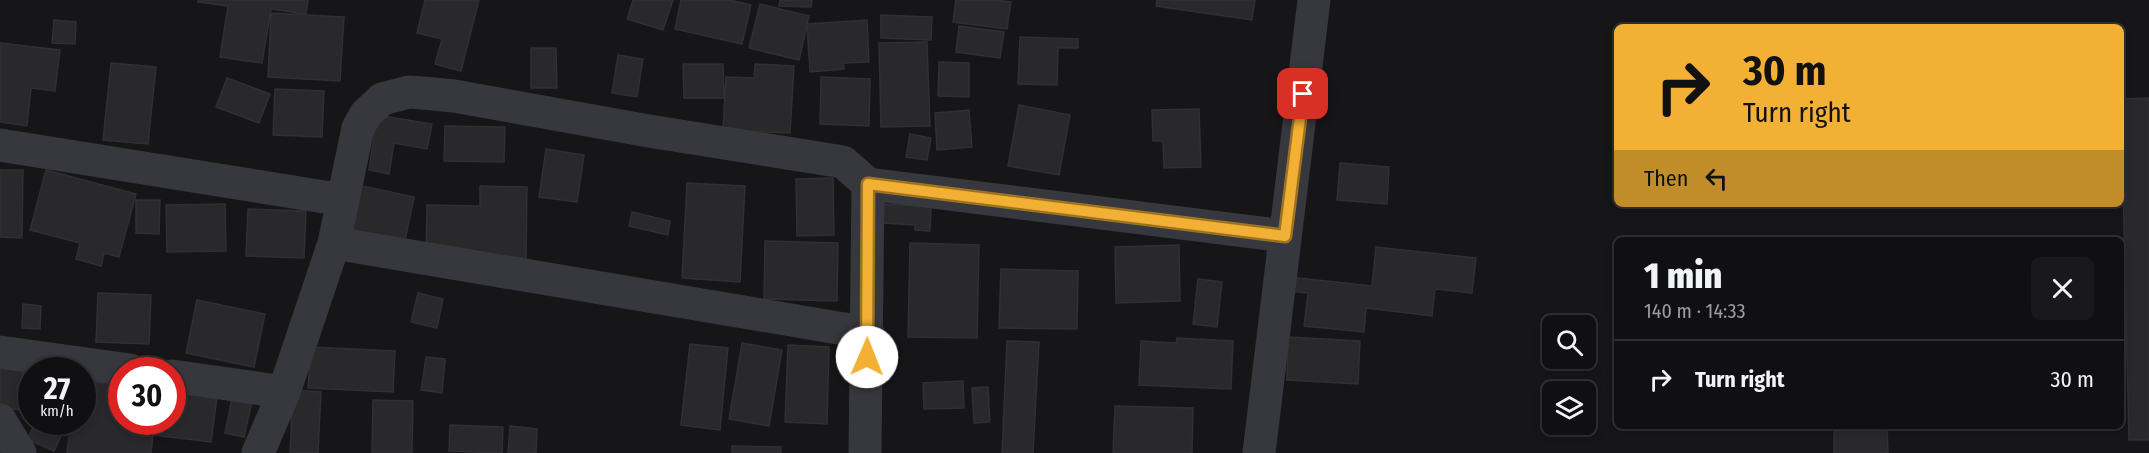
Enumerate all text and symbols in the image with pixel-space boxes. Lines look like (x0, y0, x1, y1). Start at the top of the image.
text: 30 m (1743, 46, 1827, 96)
icon: right (1644, 48, 1722, 126)
pin (1277, 68, 1328, 119)
icon: arrive (1286, 77, 1319, 110)
text: Turn right (1743, 97, 1851, 129)
icon: left (1700, 162, 1733, 195)
text: Then (1644, 165, 1688, 192)
text: 1 min (1644, 254, 1722, 298)
button: close (2031, 257, 2094, 320)
text: 140 m · 14:33 (1644, 299, 1746, 323)
map controls (1542, 315, 1596, 435)
button: search (1542, 315, 1596, 369)
position arrow (835, 325, 899, 389)
speed limit sign: 30 (108, 357, 186, 435)
icon: right (1644, 363, 1677, 396)
text: Turn right (1695, 366, 1784, 393)
text: 30 m (2051, 366, 2094, 393)
text: 27 (44, 371, 70, 407)
button: layers (1542, 381, 1596, 435)
text: km/h (40, 402, 74, 420)

